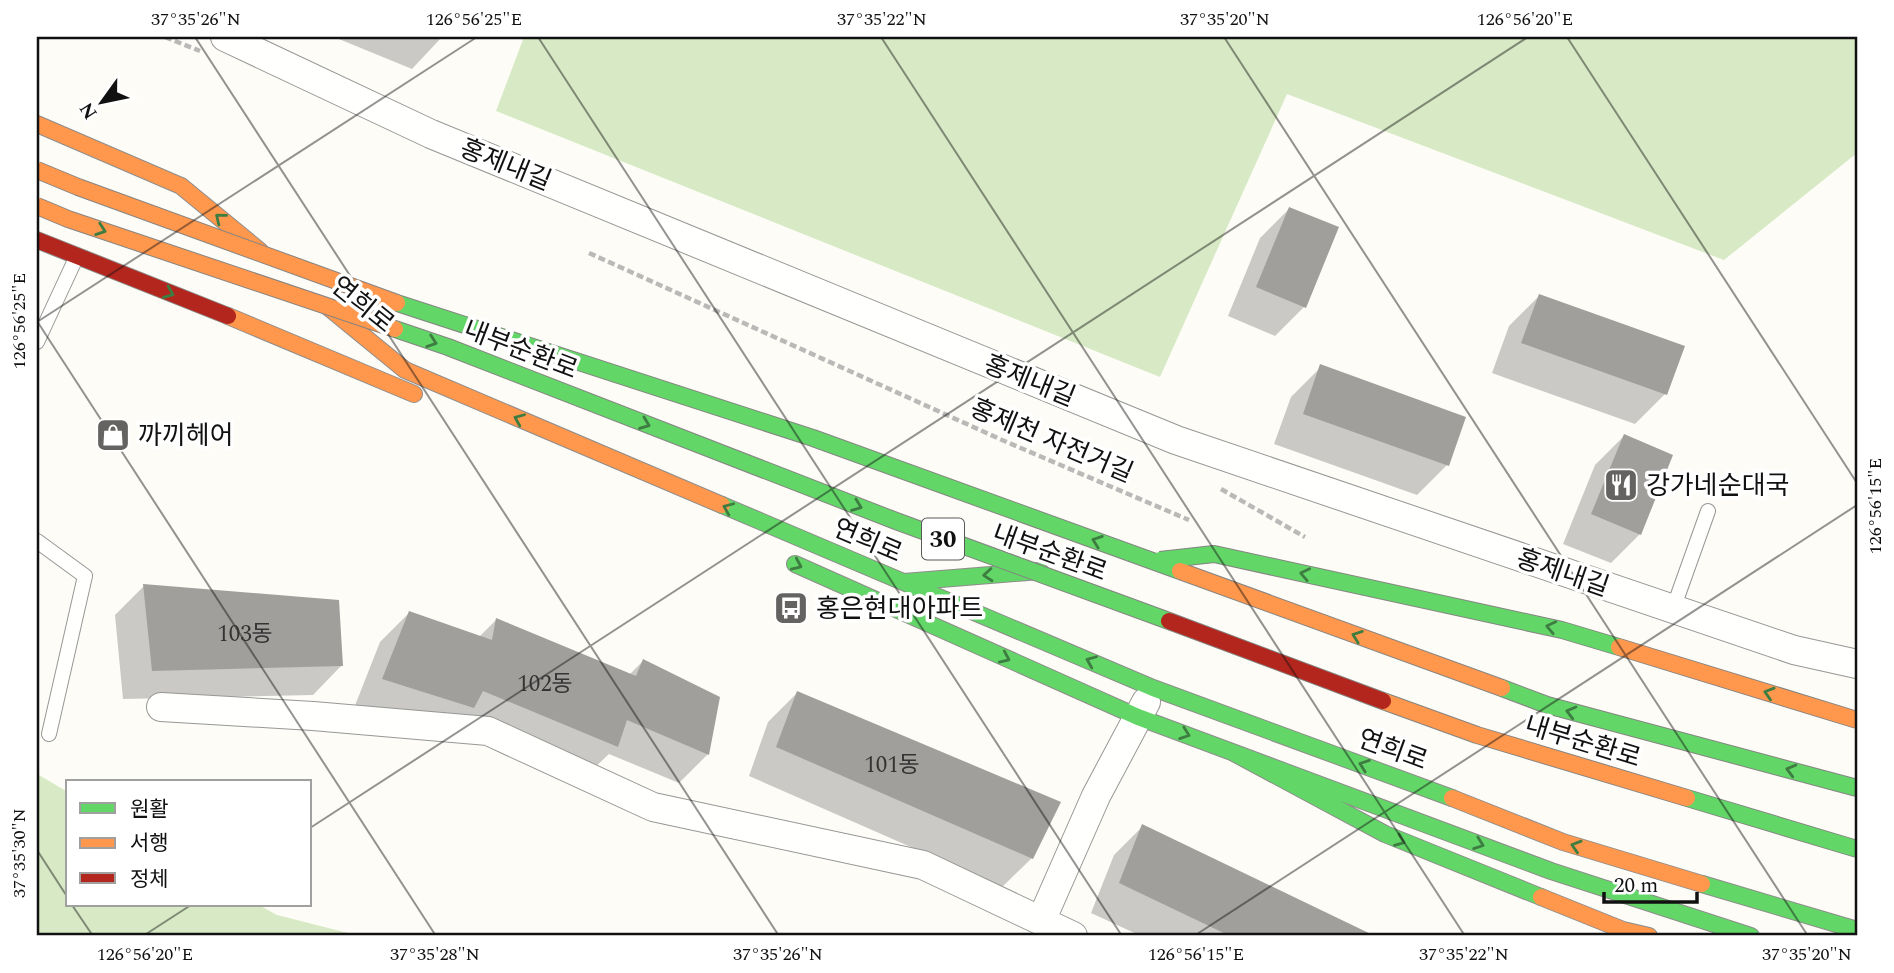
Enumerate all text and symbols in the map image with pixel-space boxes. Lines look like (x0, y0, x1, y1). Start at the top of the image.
text: 37°35'26"N (151, 6, 241, 33)
text: 126°56'25"E (426, 6, 522, 33)
text: 37°35'22"N (837, 6, 927, 33)
text: 37°35'20"N (1180, 6, 1270, 33)
text: 126°56'20"E (1477, 6, 1573, 33)
north arrow (66, 66, 136, 136)
text: N (73, 96, 105, 125)
street label: 홍제내길 (454, 128, 557, 201)
one-way arrow (215, 214, 228, 226)
one-way arrow (94, 222, 106, 236)
street label: 연희로 (322, 267, 403, 343)
text: 126°56'25"E (6, 273, 33, 369)
one-way arrow (162, 284, 174, 298)
street label: 내부순환로 (458, 310, 584, 390)
one-way arrow (426, 334, 438, 348)
street label: 홍제내길 (978, 344, 1081, 417)
street label: 홍제천 자전거길 (964, 389, 1139, 493)
one-way arrow (514, 413, 526, 427)
one-way arrow (638, 415, 650, 429)
shop icon: 까끼헤어 (94, 416, 132, 454)
place label: 까끼헤어 (138, 416, 234, 456)
text: 126°56'15"E (1862, 458, 1889, 554)
restaurant icon: 강가네순대국 (1602, 466, 1640, 504)
place label: 강가네순대국 (1646, 466, 1790, 506)
one-way arrow (850, 498, 862, 512)
one-way arrow (723, 502, 735, 516)
street label: 연희로 (827, 508, 908, 573)
street label: 내부순환로 (987, 514, 1113, 592)
road number: 30 (922, 518, 964, 560)
one-way arrow (1092, 536, 1104, 550)
street label: 홍제내길 (1511, 538, 1614, 607)
one-way arrow (790, 557, 802, 571)
one-way arrow (982, 567, 993, 582)
one-way arrow (1299, 567, 1311, 582)
bus stop icon: 홍은현대아파트 (772, 589, 810, 627)
place label: 홍은현대아파트 (816, 589, 983, 629)
house number: 103동 (217, 617, 273, 652)
one-way arrow (1545, 621, 1557, 636)
one-way arrow (1352, 630, 1364, 644)
one-way arrow (997, 650, 1010, 664)
one-way arrow (1085, 655, 1098, 669)
house number: 102동 (517, 667, 573, 702)
one-way arrow (1763, 687, 1775, 701)
street label: 내부순환로 (1520, 705, 1646, 779)
one-way arrow (1566, 706, 1578, 720)
street label: 연희로 (1352, 719, 1433, 781)
one-way arrow (1178, 726, 1190, 740)
house number: 101동 (864, 748, 920, 783)
one-way arrow (1358, 759, 1370, 773)
one-way arrow (1785, 764, 1797, 779)
legend (66, 780, 312, 906)
text: 원활 (130, 794, 169, 826)
text: 37°35'30"N (6, 808, 33, 898)
text: 서행 (130, 828, 169, 860)
one-way arrow (1394, 832, 1406, 846)
one-way arrow (1473, 836, 1485, 850)
one-way arrow (1570, 840, 1582, 855)
scale bar (1604, 861, 1696, 905)
text: 정체 (130, 864, 169, 896)
text: 20 m (1614, 870, 1658, 902)
text: 126°56'20"E (97, 941, 193, 968)
text: 37°35'28"N (390, 941, 480, 968)
text: 37°35'26"N (733, 941, 823, 968)
text: 126°56'15"E (1148, 941, 1244, 968)
text: 37°35'22"N (1419, 941, 1509, 968)
text: 37°35'20"N (1762, 941, 1852, 968)

